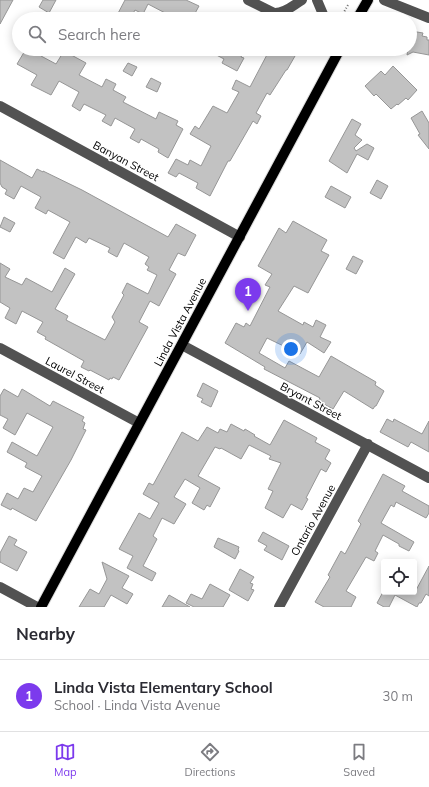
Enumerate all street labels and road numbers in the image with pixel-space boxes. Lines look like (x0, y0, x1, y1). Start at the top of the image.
street label: Banyan Street (91, 138, 161, 184)
street label: Linda Vista Avenue (151, 275, 209, 369)
street label: Laurel Street (43, 354, 107, 396)
street label: Bryant Street (278, 379, 344, 423)
street label: Ontario Avenue (288, 482, 338, 558)

